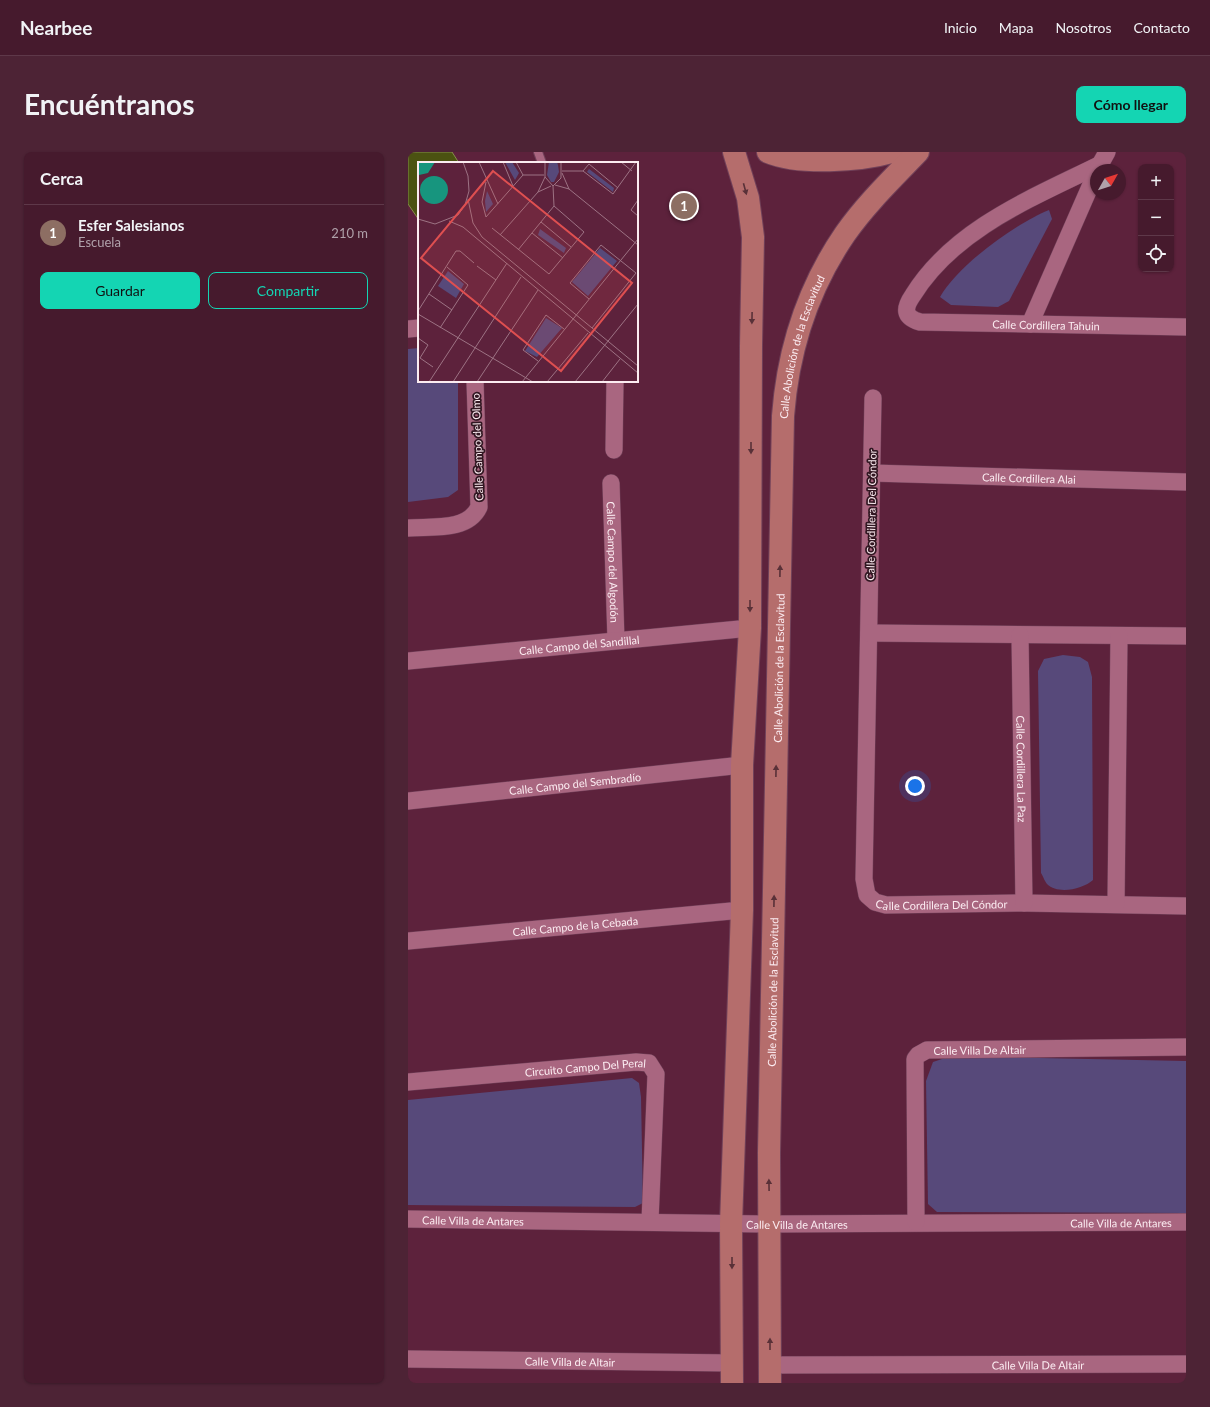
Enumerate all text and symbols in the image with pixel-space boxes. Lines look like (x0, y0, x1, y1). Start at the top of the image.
text: Nearbee (20, 16, 92, 39)
text: Inicio (944, 19, 977, 36)
text: Mapa (999, 19, 1033, 36)
text: Nosotros (1055, 19, 1112, 36)
text: Contacto (1134, 19, 1190, 36)
button: Cómo llegar (1076, 86, 1186, 123)
text: Encuéntranos (24, 87, 195, 121)
inset map (418, 162, 638, 382)
north arrow (1090, 164, 1126, 200)
map controls (1138, 164, 1174, 272)
button: + (1138, 164, 1174, 200)
text: Cerca (40, 168, 83, 189)
one-way arrow (742, 183, 748, 195)
pin: 1 (671, 191, 697, 221)
button: − (1138, 200, 1174, 236)
text: Esfer Salesianos (78, 216, 184, 234)
text: 1 (49, 225, 57, 241)
text: 210 m (331, 225, 368, 241)
text: Escuela (78, 234, 121, 250)
button: locate (1138, 236, 1174, 272)
button: Guardar (40, 272, 200, 309)
button: Compartir (208, 272, 368, 309)
street label: Calle Abolición de la Esclavitud (776, 273, 826, 419)
one-way arrow (748, 312, 755, 324)
street label: Calle Cordillera Tahuin (992, 317, 1100, 332)
street label: Calle Campo del Olmo (469, 393, 485, 501)
one-way arrow (748, 442, 754, 455)
street label: Calle Cordillera Del Cóndor (863, 449, 879, 581)
street label: Calle Cordillera Alai (982, 470, 1076, 485)
street label: Calle Campo del Algodón (605, 501, 622, 623)
one-way arrow (777, 564, 783, 577)
street label: Calle Abolición de la Esclavitud (770, 593, 786, 743)
one-way arrow (747, 600, 753, 613)
street label: Calle Campo del Sandillal (518, 632, 640, 657)
street label: Calle Cordillera La Paz (1015, 715, 1029, 823)
one-way arrow (773, 764, 779, 777)
street label: Calle Campo del Sembradío (508, 769, 642, 797)
your location (905, 776, 925, 796)
one-way arrow (770, 895, 777, 907)
street label: Calle Cordillera Del Cóndor (874, 896, 1008, 912)
street label: Calle Campo de la Cebada (512, 913, 639, 938)
street label: Calle Abolición de la Esclavitud (764, 917, 780, 1067)
street label: Calle Villa De Altair (933, 1042, 1026, 1056)
street label: Circuito Campo Del Peral (524, 1055, 646, 1078)
one-way arrow (766, 1179, 773, 1191)
street label: Calle Villa de Antares (422, 1213, 524, 1227)
street label: Calle Villa de Antares (1070, 1216, 1172, 1229)
street label: Calle Villa de Antares (746, 1217, 848, 1231)
one-way arrow (729, 1257, 735, 1270)
one-way arrow (767, 1337, 773, 1350)
street label: Calle Villa de Altair (525, 1354, 615, 1368)
street label: Calle Villa De Altair (992, 1358, 1084, 1371)

